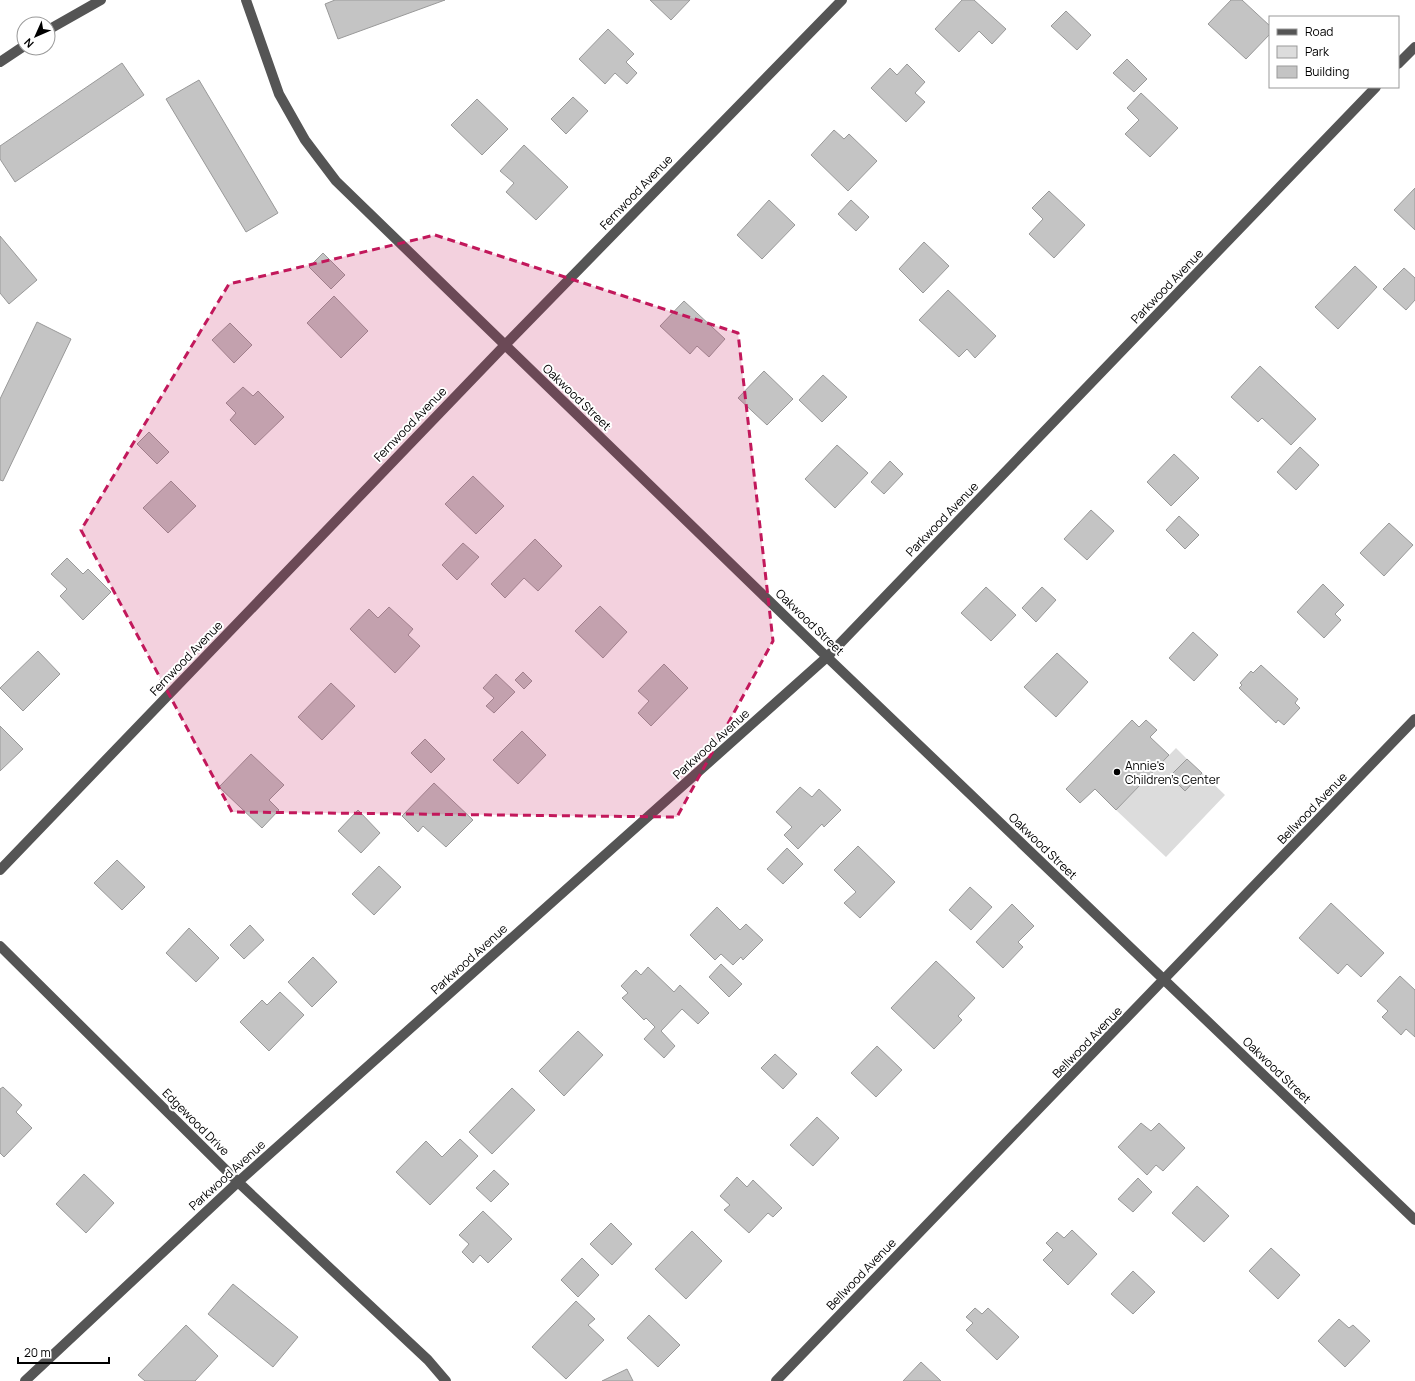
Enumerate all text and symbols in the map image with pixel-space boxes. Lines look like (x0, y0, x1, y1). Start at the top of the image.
north arrow (16, 16, 56, 56)
legend (1269, 16, 1399, 88)
text: Road (1305, 23, 1333, 40)
text: N (20, 35, 37, 52)
text: Park (1305, 43, 1330, 60)
text: Building (1305, 63, 1349, 80)
street label: Fernwood Avenue (596, 151, 676, 233)
street label: Parkwood Avenue (1127, 245, 1207, 327)
street label: Oakwood Street (539, 360, 615, 434)
street label: Fernwood Avenue (370, 383, 450, 465)
street label: Parkwood Avenue (902, 478, 982, 560)
street label: Oakwood Street (772, 585, 848, 659)
street label: Fernwood Avenue (146, 617, 226, 699)
street label: Parkwood Avenue (669, 705, 753, 783)
place label: Annie's Children's Center (1125, 757, 1221, 788)
marker: Annie's Children's Center (1112, 767, 1122, 777)
street label: Bellwood Avenue (1273, 768, 1351, 848)
street label: Oakwood Street (1005, 809, 1081, 883)
street label: Parkwood Avenue (427, 920, 511, 998)
street label: Bellwood Avenue (1048, 1002, 1126, 1082)
street label: Oakwood Street (1239, 1033, 1315, 1107)
street label: Edgewood Drive (159, 1085, 233, 1159)
street label: Parkwood Avenue (185, 1136, 269, 1214)
street label: Bellwood Avenue (822, 1234, 900, 1314)
scale bar (18, 1339, 109, 1365)
text: 20 m (24, 1344, 51, 1361)

